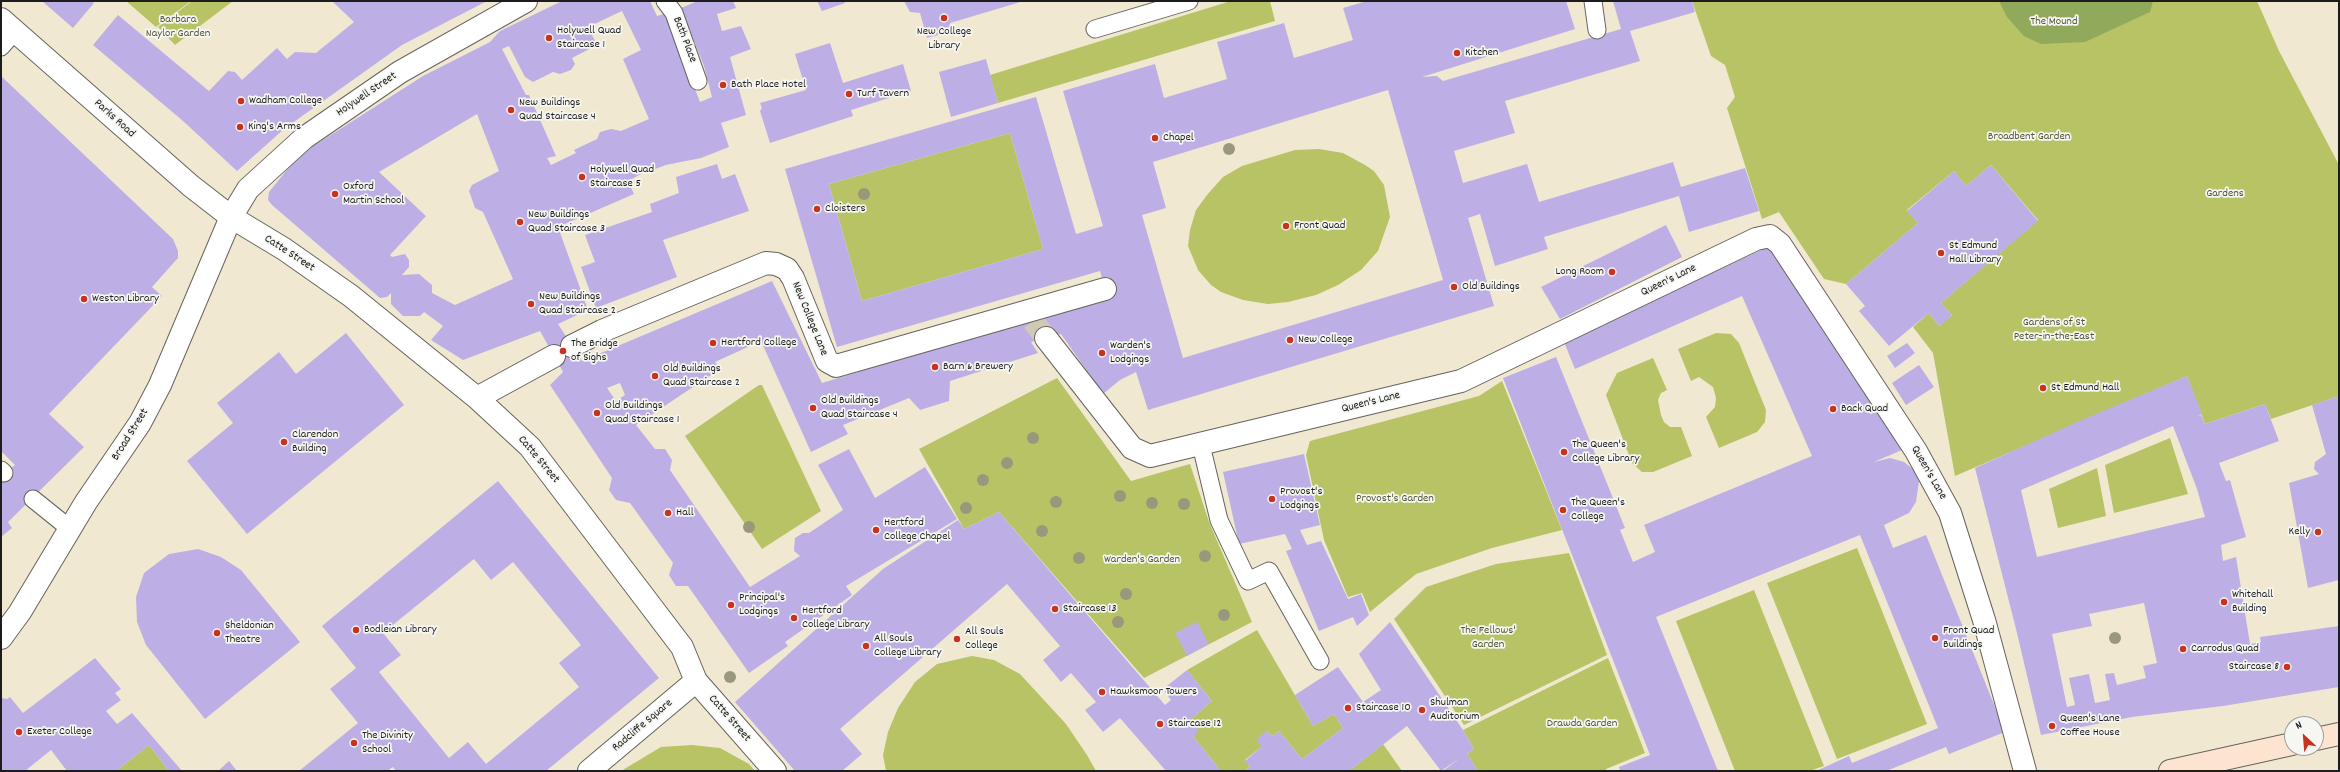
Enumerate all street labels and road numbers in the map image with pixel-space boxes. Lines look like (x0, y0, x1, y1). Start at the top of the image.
street label: Bath Place (669, 15, 699, 65)
street label: Holywell Street (334, 70, 400, 120)
street label: Parks Road (90, 97, 138, 141)
street label: Catte Street (261, 232, 317, 276)
street label: Queen's Lane (1639, 261, 1699, 301)
street label: New College Lane (788, 280, 830, 358)
street label: Queen's Lane (1340, 389, 1402, 417)
street label: Broad Street (109, 406, 153, 464)
street label: Catte Street (514, 433, 562, 487)
street label: Queen's Lane (1907, 444, 1949, 502)
street label: Catte Street (705, 693, 753, 745)
street label: Radcliffe Square (610, 697, 676, 755)

